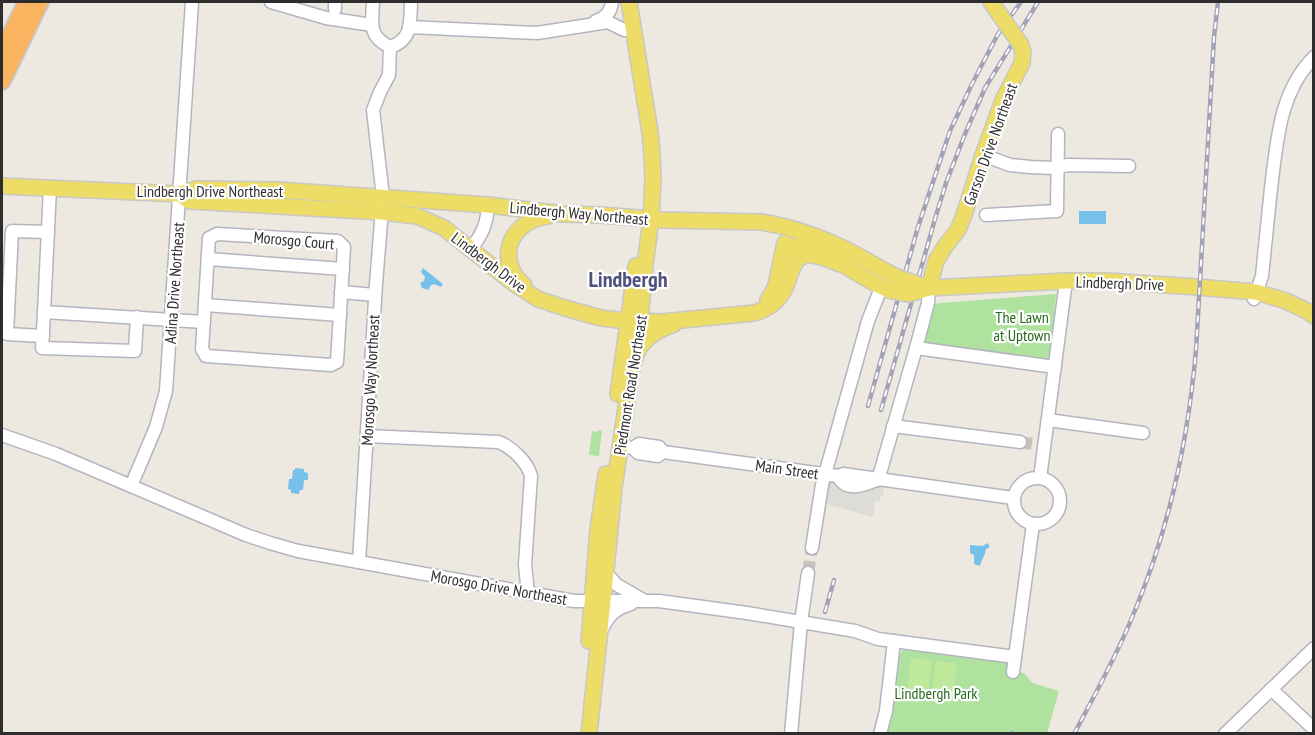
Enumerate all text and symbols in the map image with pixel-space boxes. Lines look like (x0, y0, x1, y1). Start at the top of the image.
street label: Garson Drive Northeast (959, 80, 1022, 208)
street label: Lindbergh Drive Northeast (137, 181, 284, 201)
street label: Lindbergh Way Northeast (509, 197, 650, 229)
street label: Adina Drive Northeast (160, 221, 188, 344)
street label: Morosgo Court (253, 227, 336, 254)
street label: Lindbergh Drive (448, 227, 530, 297)
district label: Lindbergh (588, 265, 668, 293)
street label: Lindbergh Drive (1075, 271, 1165, 295)
park label: The Lawn at Uptown (994, 307, 1051, 345)
street label: Piedmont Road Northeast (609, 313, 651, 456)
street label: Morosgo Way Northeast (357, 314, 383, 446)
street label: Main Street (754, 455, 820, 483)
street label: Morosgo Drive Northeast (429, 565, 569, 609)
park label: Lindbergh Park (894, 683, 978, 703)

